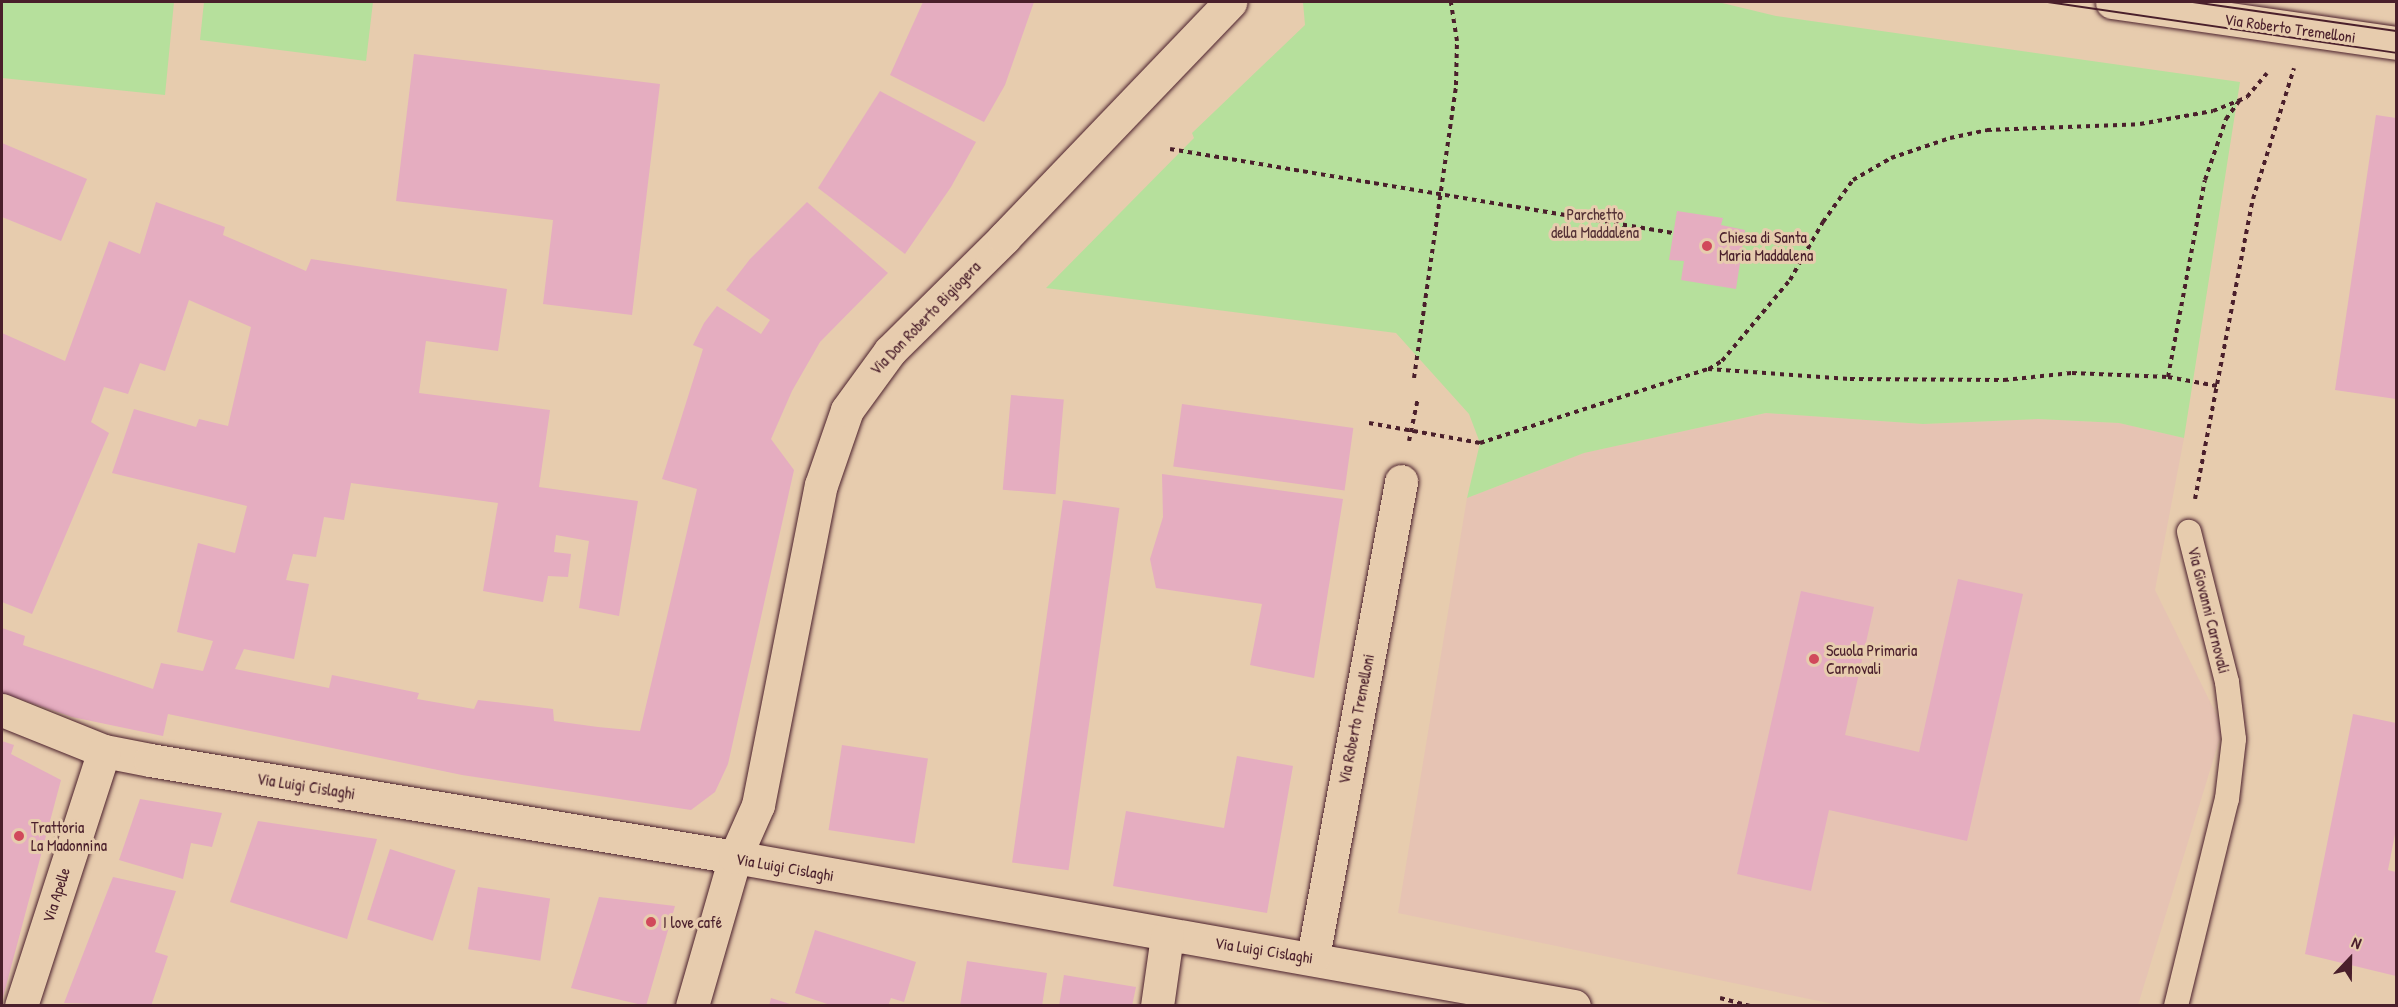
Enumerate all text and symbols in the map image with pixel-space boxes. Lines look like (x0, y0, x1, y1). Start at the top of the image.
street label: Via Roberto Tremelloni (2223, 9, 2357, 47)
park label: Parchetto della Maddalena (1551, 204, 1639, 242)
place label: Chiesa di Santa Maria Maddalena (1719, 227, 1813, 265)
marker: Chiesa di Santa Maria Maddalena (1700, 239, 1714, 253)
street label: Via Don Roberto Bigiogera (866, 257, 984, 379)
street label: Via Giovanni Carnovali (2184, 545, 2234, 675)
place label: Scuola Primaria Carnovali (1826, 640, 1917, 678)
street label: Via Roberto Tremelloni (1334, 652, 1378, 786)
marker: Scuola Primaria Carnovali (1807, 652, 1821, 666)
street label: Via Luigi Cislaghi (255, 769, 357, 803)
place label: Trattoria La Madonnina (31, 817, 107, 855)
marker: Trattoria La Madonnina (12, 829, 26, 843)
street label: Via Luigi Cislaghi (734, 849, 836, 885)
street label: Via Apelle (38, 865, 74, 925)
place label: I love café (663, 912, 722, 932)
marker: I love café (644, 915, 658, 929)
north arrow (2320, 929, 2380, 989)
text: N (2349, 931, 2365, 954)
street label: Via Luigi Cislaghi (1213, 933, 1315, 967)

